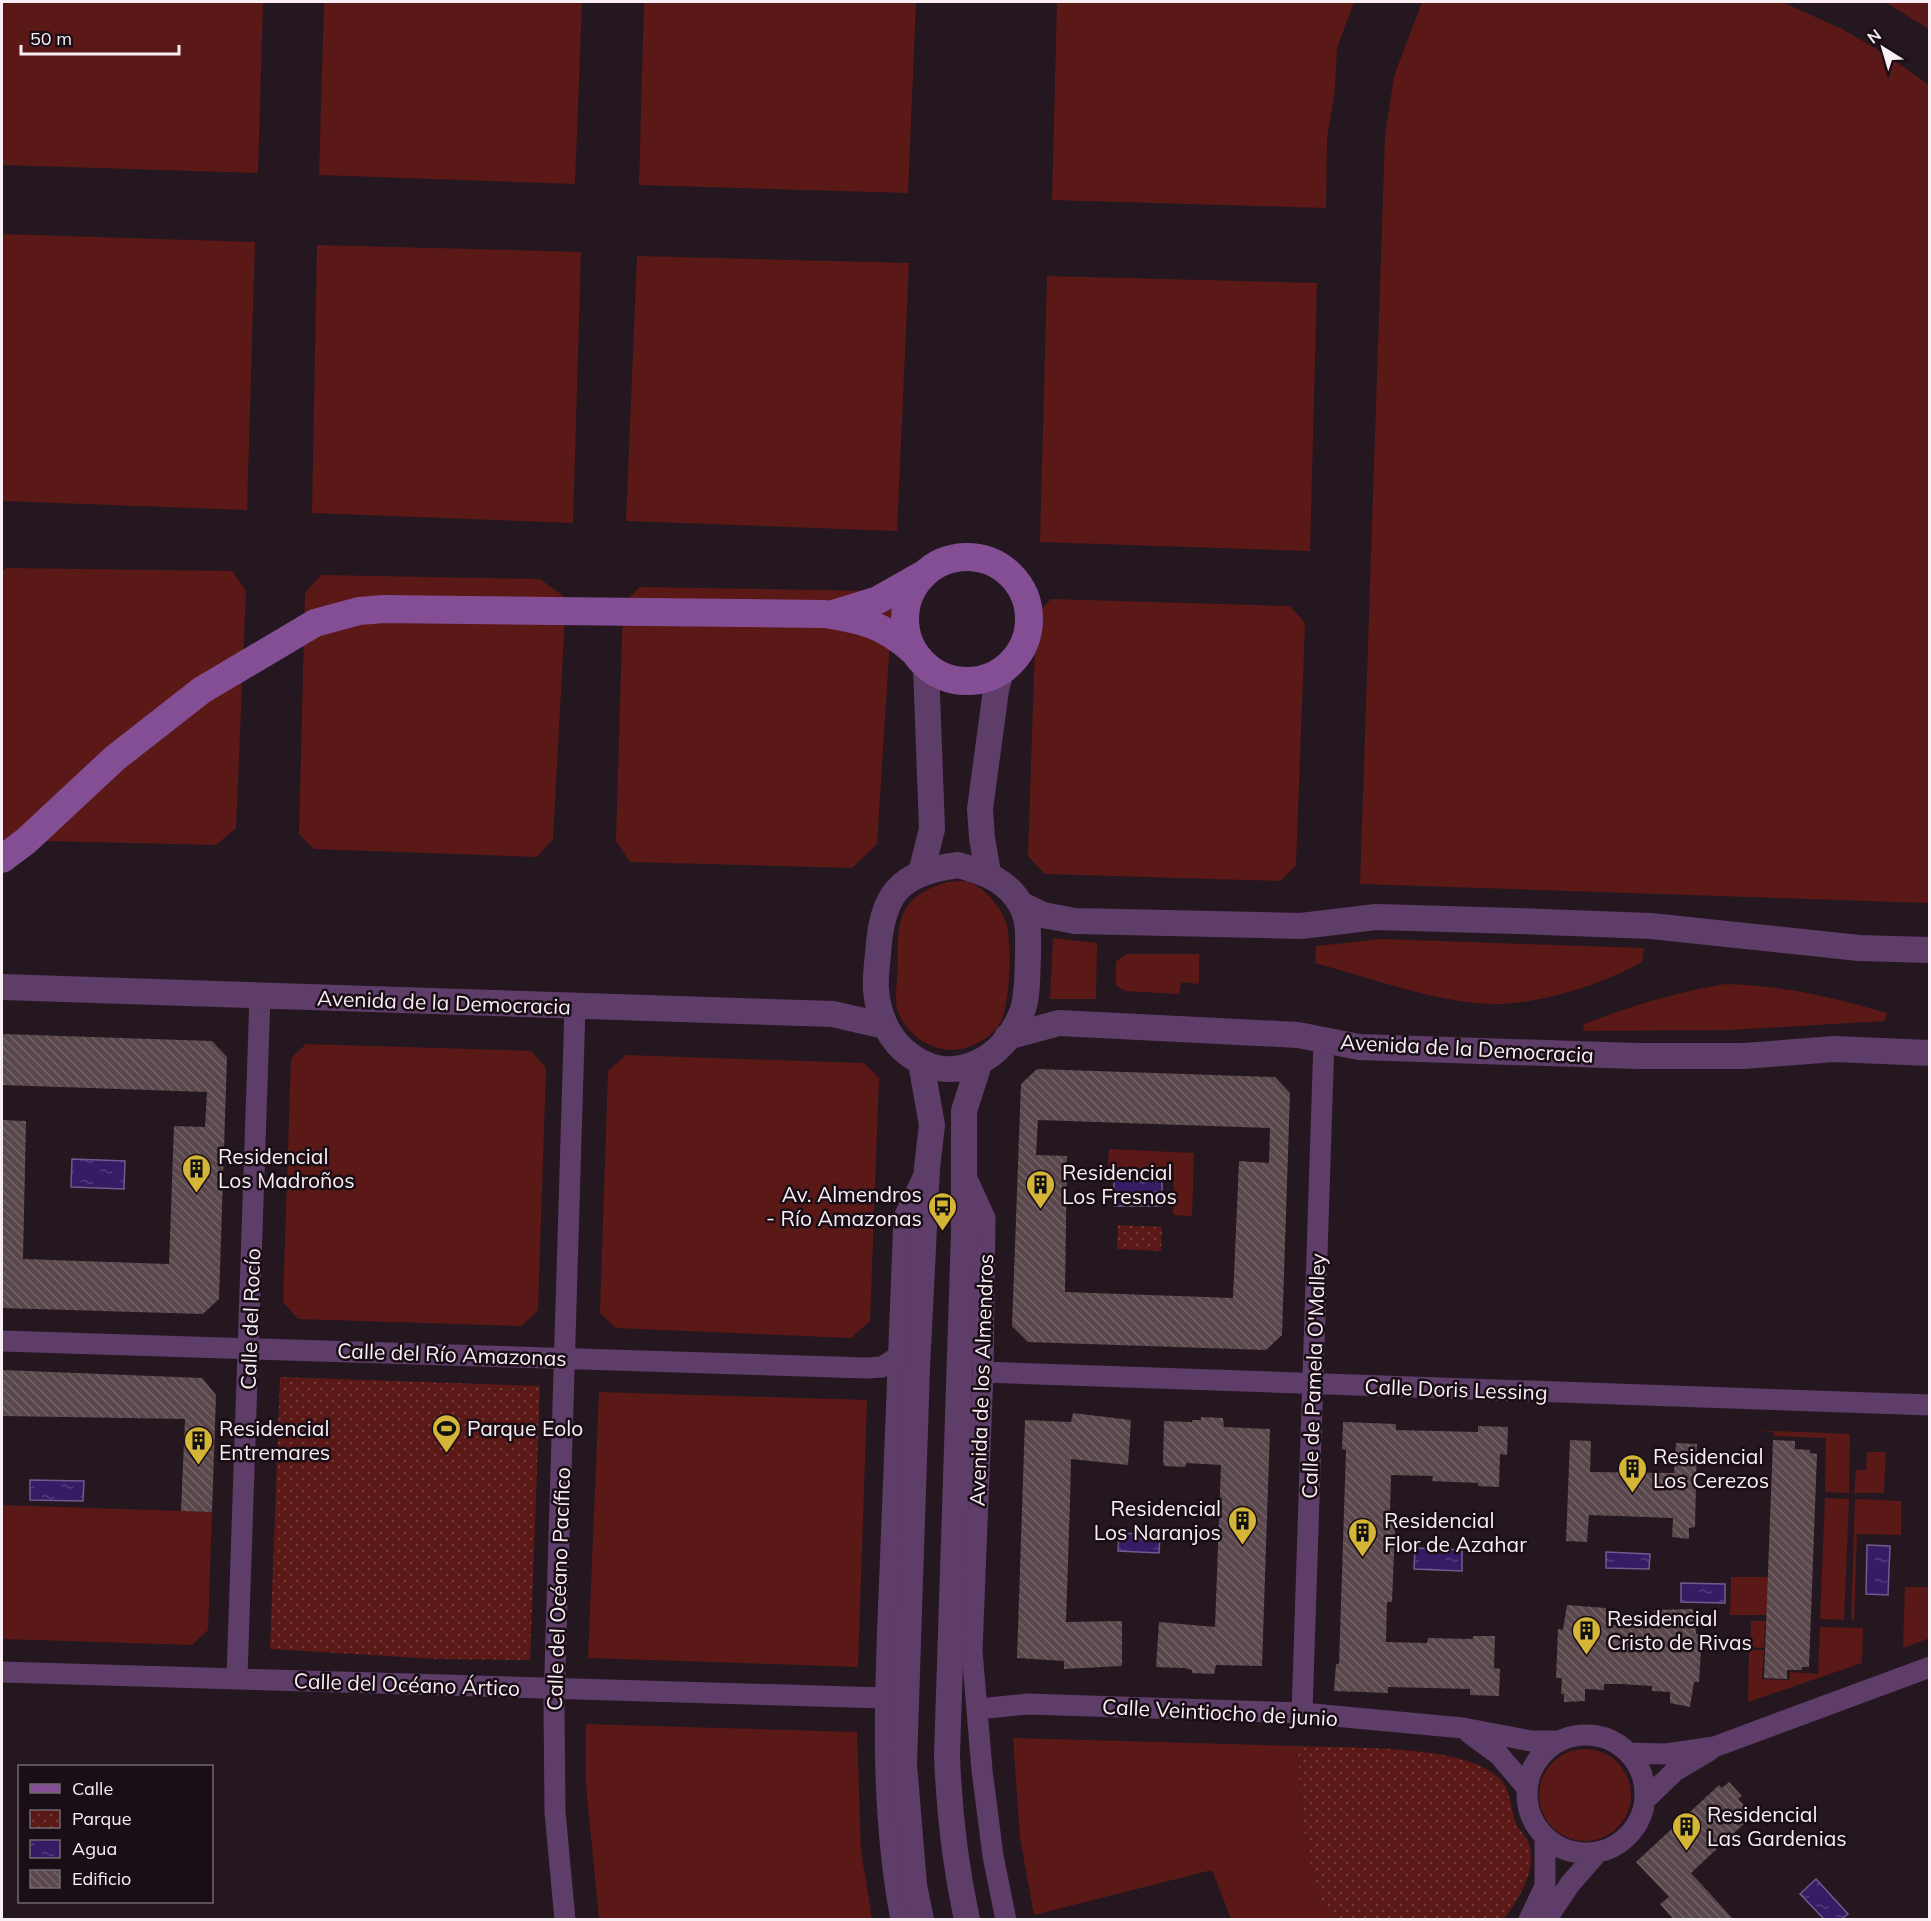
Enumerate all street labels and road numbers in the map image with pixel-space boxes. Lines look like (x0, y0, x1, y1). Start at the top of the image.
street label: Avenida de la Democracia (317, 985, 571, 1019)
street label: Avenida de la Democracia (1340, 1028, 1594, 1068)
street label: Calle del Rocío (235, 1248, 265, 1390)
street label: Avenida de los Almendros (964, 1253, 998, 1507)
street label: Calle de Pamela O'Malley (1296, 1253, 1330, 1499)
street label: Calle del Río Amazonas (337, 1337, 567, 1371)
street label: Calle Doris Lessing (1364, 1373, 1548, 1405)
street label: Calle del Océano Pacífico (541, 1467, 575, 1711)
street label: Calle del Océano Ártico (293, 1667, 521, 1701)
street label: Calle Veintiocho de junio (1101, 1693, 1339, 1731)

